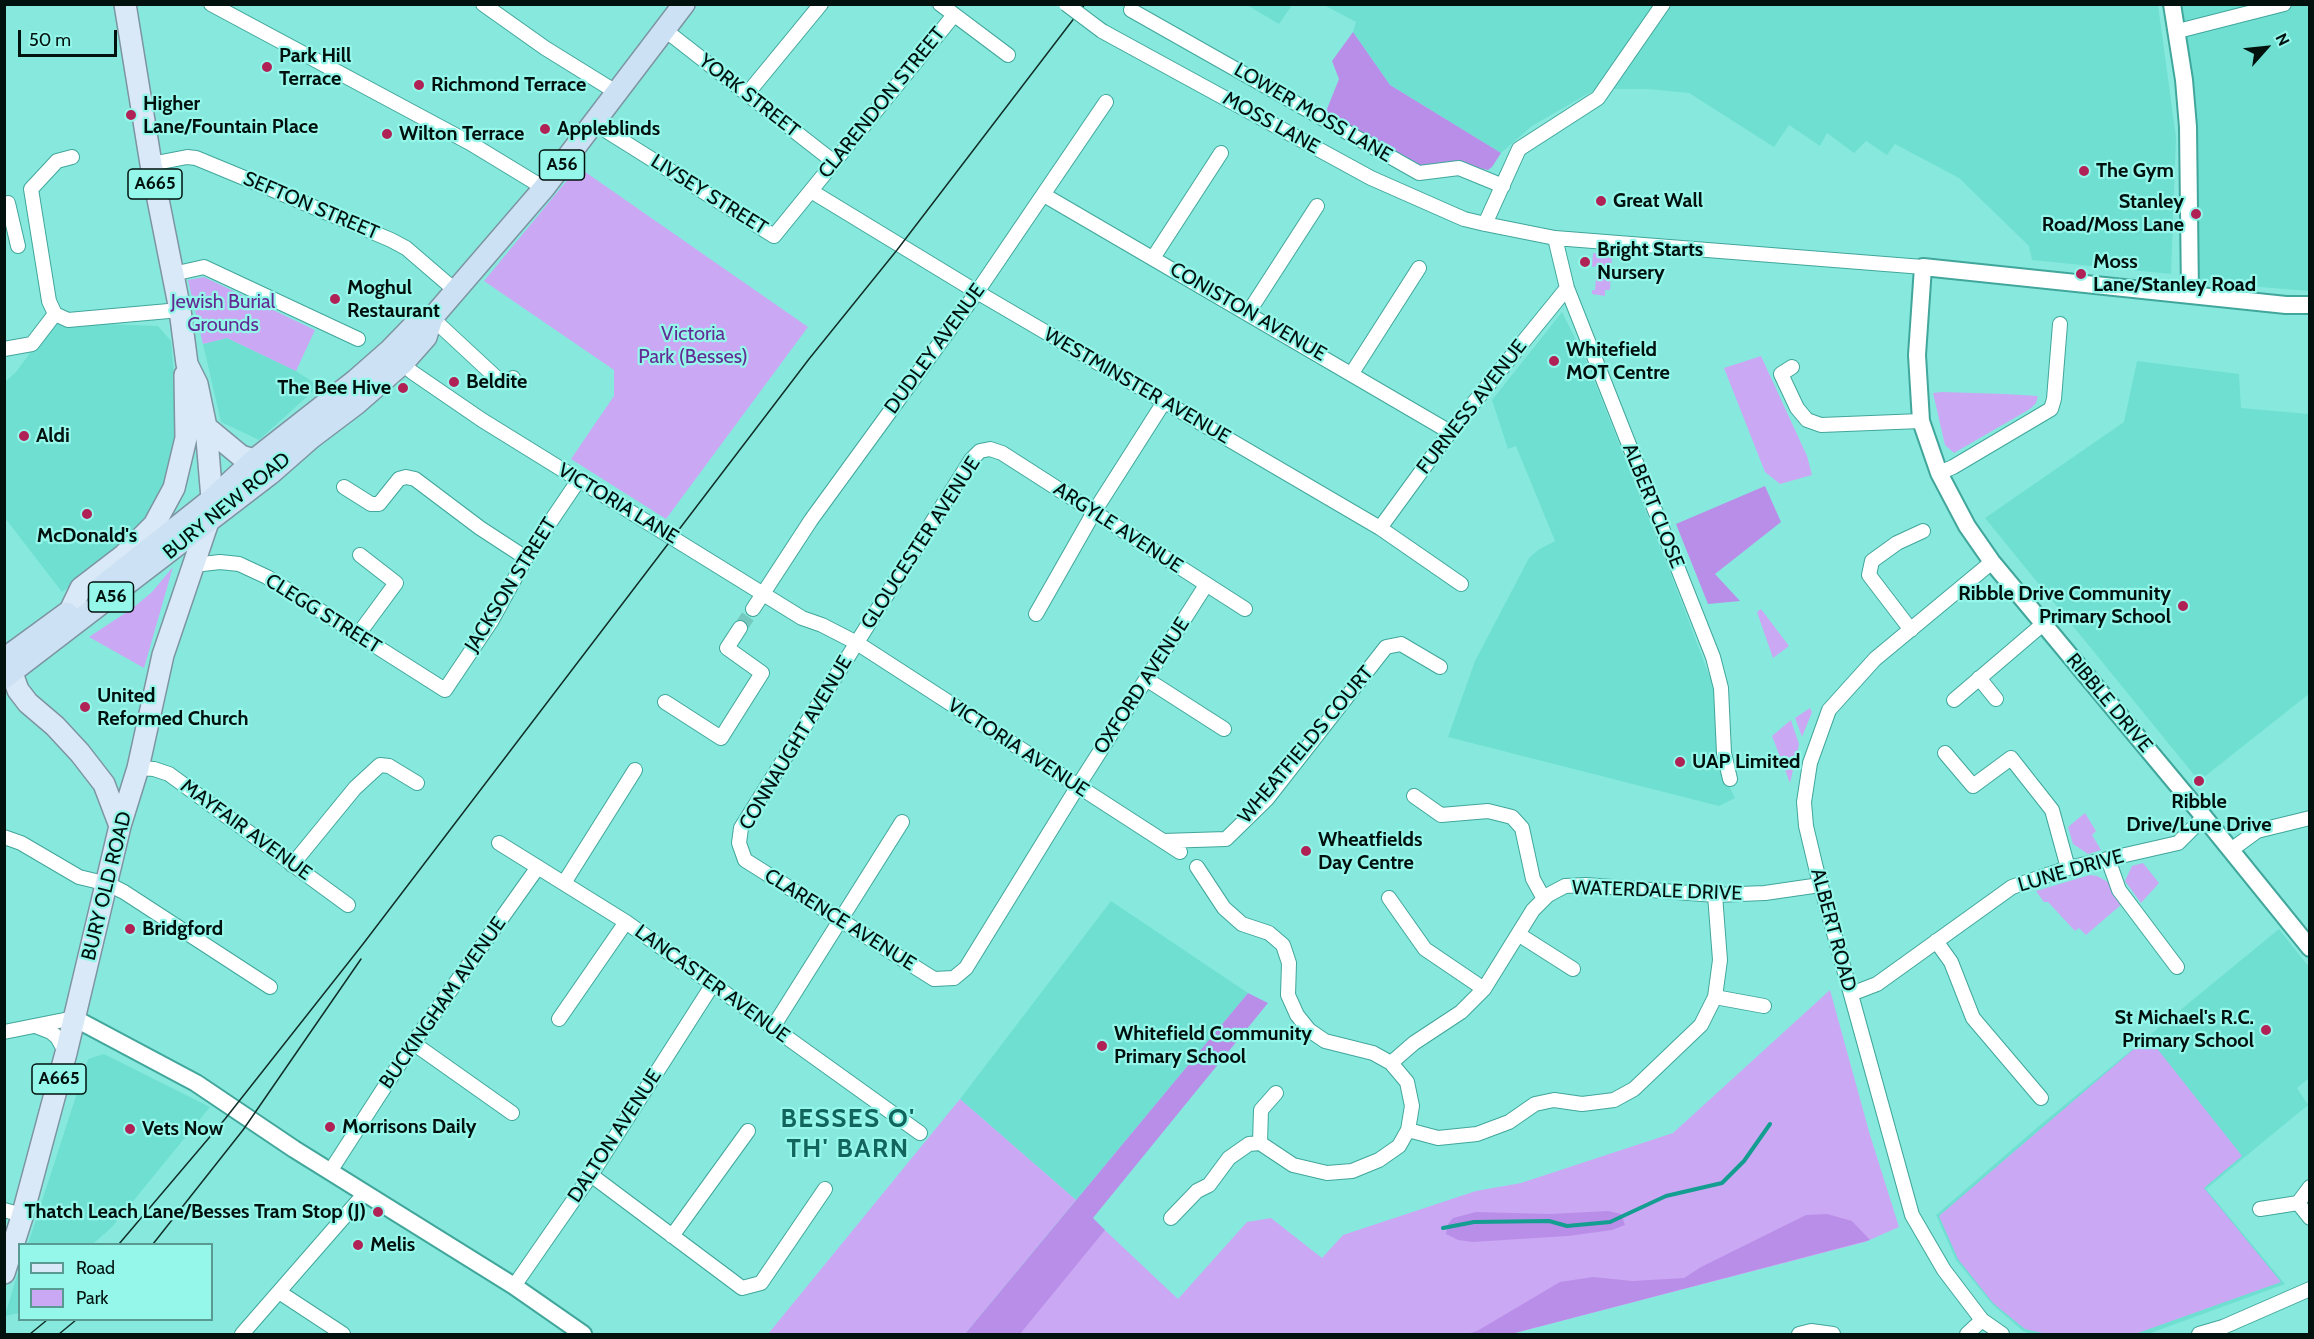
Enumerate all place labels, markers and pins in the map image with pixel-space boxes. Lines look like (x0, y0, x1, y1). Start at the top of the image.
place label: Park Hill Terrace (279, 44, 351, 91)
marker: Park Hill Terrace (260, 60, 274, 74)
place label: Richmond Terrace (431, 73, 586, 97)
marker: Richmond Terrace (412, 78, 426, 92)
place label: Higher Lane/Fountain Place (143, 92, 318, 139)
marker: Higher Lane/Fountain Place (124, 108, 138, 122)
place label: Appleblinds (557, 117, 660, 141)
place label: Wilton Terrace (399, 122, 524, 146)
marker: Appleblinds (538, 122, 552, 136)
marker: Wilton Terrace (380, 127, 394, 141)
place label: The Gym (2096, 159, 2174, 183)
marker: The Gym (2077, 164, 2091, 178)
place label: Great Wall (1613, 189, 1703, 213)
place label: Stanley Road/Moss Lane (2042, 190, 2184, 237)
marker: Great Wall (1594, 194, 1608, 208)
marker: Stanley Road/Moss Lane (2189, 207, 2203, 221)
place label: Bright Starts Nursery (1597, 238, 1703, 285)
place label: Moss Lane/Stanley Road (2093, 250, 2256, 297)
marker: Bright Starts Nursery (1578, 255, 1592, 269)
marker: Moss Lane/Stanley Road (2074, 267, 2088, 281)
place label: Moghul Restaurant (347, 276, 440, 323)
marker: Moghul Restaurant (328, 292, 342, 306)
place label: Whitefield MOT Centre (1566, 338, 1670, 385)
marker: Whitefield MOT Centre (1547, 354, 1561, 368)
place label: Beldite (466, 370, 527, 394)
marker: Beldite (447, 375, 461, 389)
place label: The Bee Hive (277, 376, 391, 400)
marker: The Bee Hive (396, 381, 410, 395)
place label: Aldi (36, 424, 70, 448)
marker: Aldi (17, 429, 31, 443)
marker: McDonald's (80, 507, 94, 521)
place label: McDonald's (37, 524, 137, 548)
place label: Ribble Drive Community Primary School (1958, 582, 2171, 629)
marker: Ribble Drive Community Primary School (2176, 599, 2190, 613)
place label: United Reformed Church (97, 684, 248, 731)
marker: United Reformed Church (78, 700, 92, 714)
place label: UAP Limited (1692, 750, 1801, 774)
marker: UAP Limited (1673, 755, 1687, 769)
marker: Ribble Drive/Lune Drive (2192, 774, 2206, 788)
place label: Ribble Drive/Lune Drive (2126, 790, 2272, 837)
place label: Wheatfields Day Centre (1318, 828, 1422, 875)
marker: Wheatfields Day Centre (1299, 844, 1313, 858)
place label: Bridgford (142, 917, 223, 941)
marker: Bridgford (123, 922, 137, 936)
place label: St Michael's R.C. Primary School (2115, 1006, 2254, 1053)
place label: Whitefield Community Primary School (1114, 1022, 1312, 1069)
marker: St Michael's R.C. Primary School (2259, 1023, 2273, 1037)
marker: Whitefield Community Primary School (1095, 1039, 1109, 1053)
place label: Morrisons Daily (342, 1115, 477, 1139)
place label: Vets Now (142, 1117, 223, 1141)
marker: Morrisons Daily (323, 1120, 337, 1134)
marker: Vets Now (123, 1122, 137, 1136)
place label: Thatch Leach Lane/Besses Tram Stop (J) (24, 1200, 366, 1224)
marker: Thatch Leach Lane/Besses Tram Stop (J) (371, 1205, 385, 1219)
place label: Melis (370, 1233, 415, 1257)
marker: Melis (351, 1238, 365, 1252)

